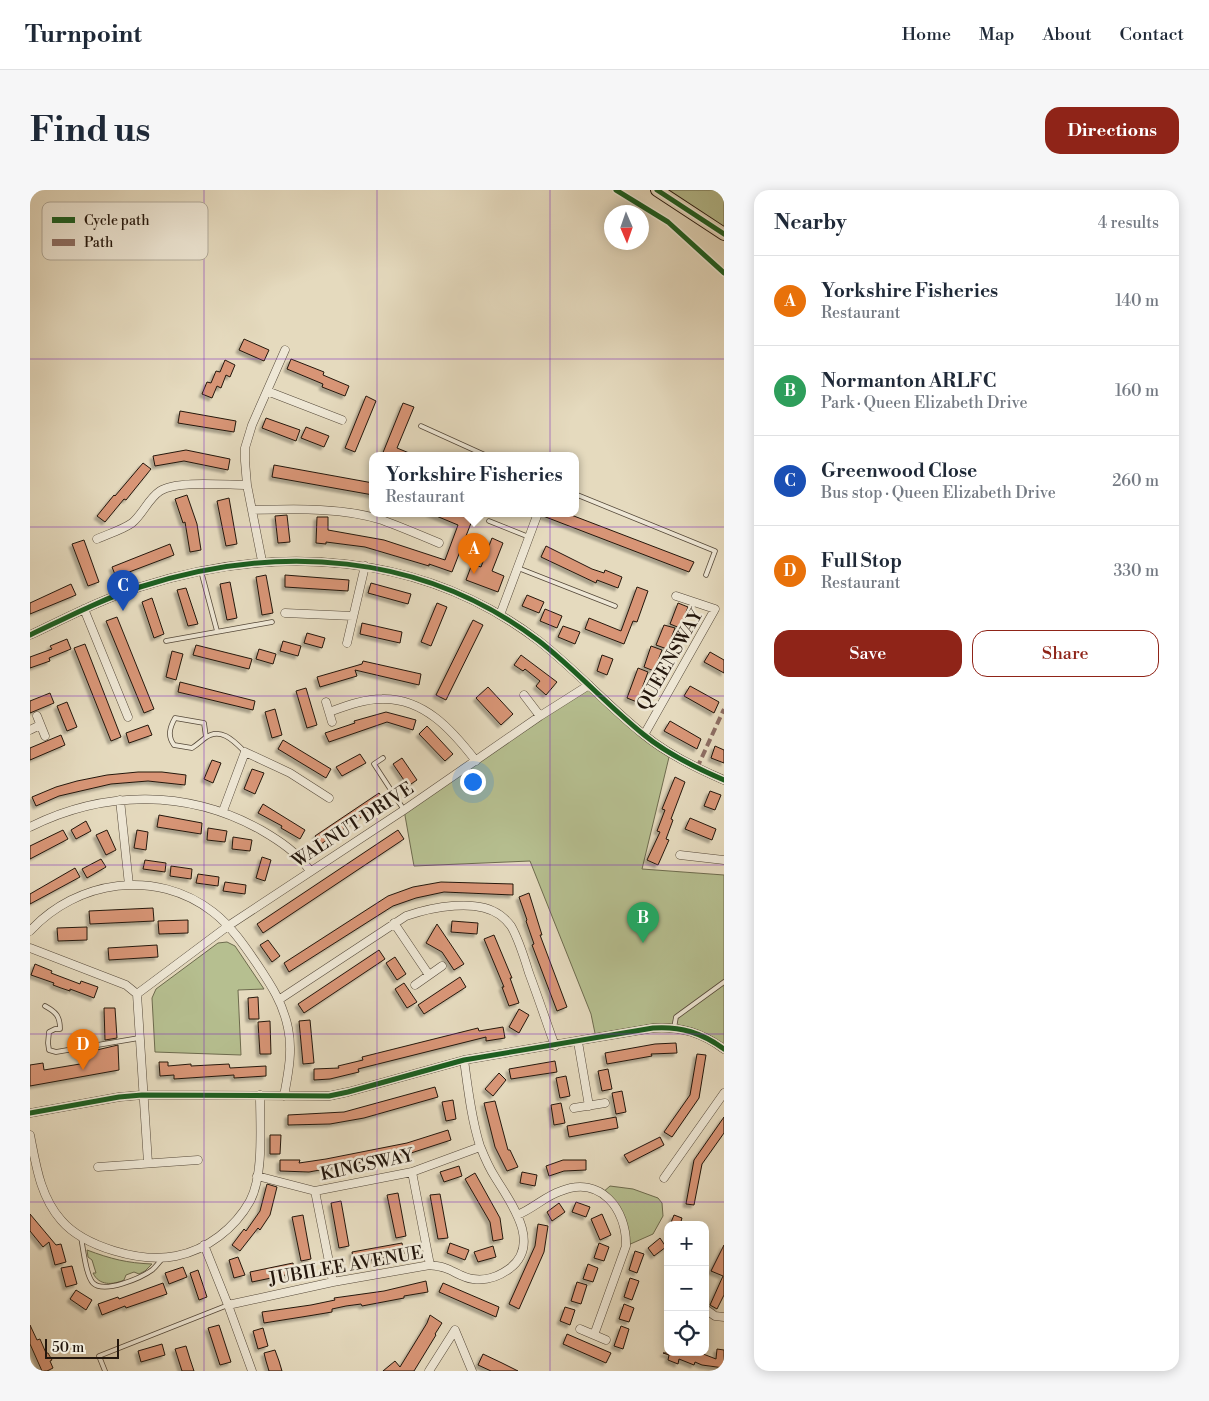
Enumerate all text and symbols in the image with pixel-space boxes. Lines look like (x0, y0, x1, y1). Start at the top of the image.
text: Turnpoint (25, 20, 142, 50)
text: Home (902, 23, 951, 46)
text: Map (979, 23, 1015, 46)
text: About (1043, 23, 1092, 46)
text: Contact (1120, 23, 1184, 46)
button: Directions (1045, 107, 1179, 154)
text: Find us (30, 109, 150, 152)
legend (42, 202, 208, 260)
north arrow (604, 205, 649, 250)
text: Nearby (774, 210, 847, 236)
text: Cycle path (84, 212, 150, 230)
text: 4 results (1098, 213, 1159, 233)
text: Path (84, 234, 114, 252)
text: Yorkshire Fisheries (821, 279, 998, 303)
text: A (784, 291, 796, 311)
text: 140 m (1115, 291, 1159, 311)
text: Restaurant (821, 303, 900, 323)
text: Normanton ARLFC (821, 369, 996, 393)
text: B (784, 381, 796, 401)
text: 160 m (1115, 381, 1159, 401)
text: Park · Queen Elizabeth Drive (821, 393, 1028, 413)
popup (369, 452, 579, 517)
text: Greenwood Close (821, 459, 977, 483)
text: Yorkshire Fisheries (385, 463, 563, 487)
text: C (784, 471, 796, 491)
text: 260 m (1112, 471, 1159, 491)
text: Bus stop · Queen Elizabeth Drive (821, 483, 1056, 503)
text: Restaurant (385, 487, 465, 507)
pin: A (458, 533, 490, 574)
text: Full Stop (821, 549, 902, 573)
text: D (784, 561, 796, 581)
text: 330 m (1113, 561, 1159, 581)
pin: C (107, 570, 139, 611)
text: Restaurant (821, 573, 900, 593)
street label: QUEENSWAY (632, 604, 709, 715)
button: Save (774, 630, 962, 677)
button: Share (972, 630, 1159, 677)
your location (460, 769, 486, 795)
street label: WALNUT DRIVE (287, 777, 418, 873)
pin: B (627, 902, 659, 943)
pin: D (67, 1029, 99, 1070)
street label: KINGSWAY (318, 1144, 417, 1186)
map controls (664, 1221, 709, 1356)
button: + (664, 1221, 709, 1266)
street label: JUBILEE AVENUE (266, 1241, 425, 1291)
button: − (664, 1266, 709, 1311)
button: locate (664, 1311, 709, 1356)
scale bar (45, 1336, 119, 1359)
text: 50 m (52, 1339, 84, 1357)

